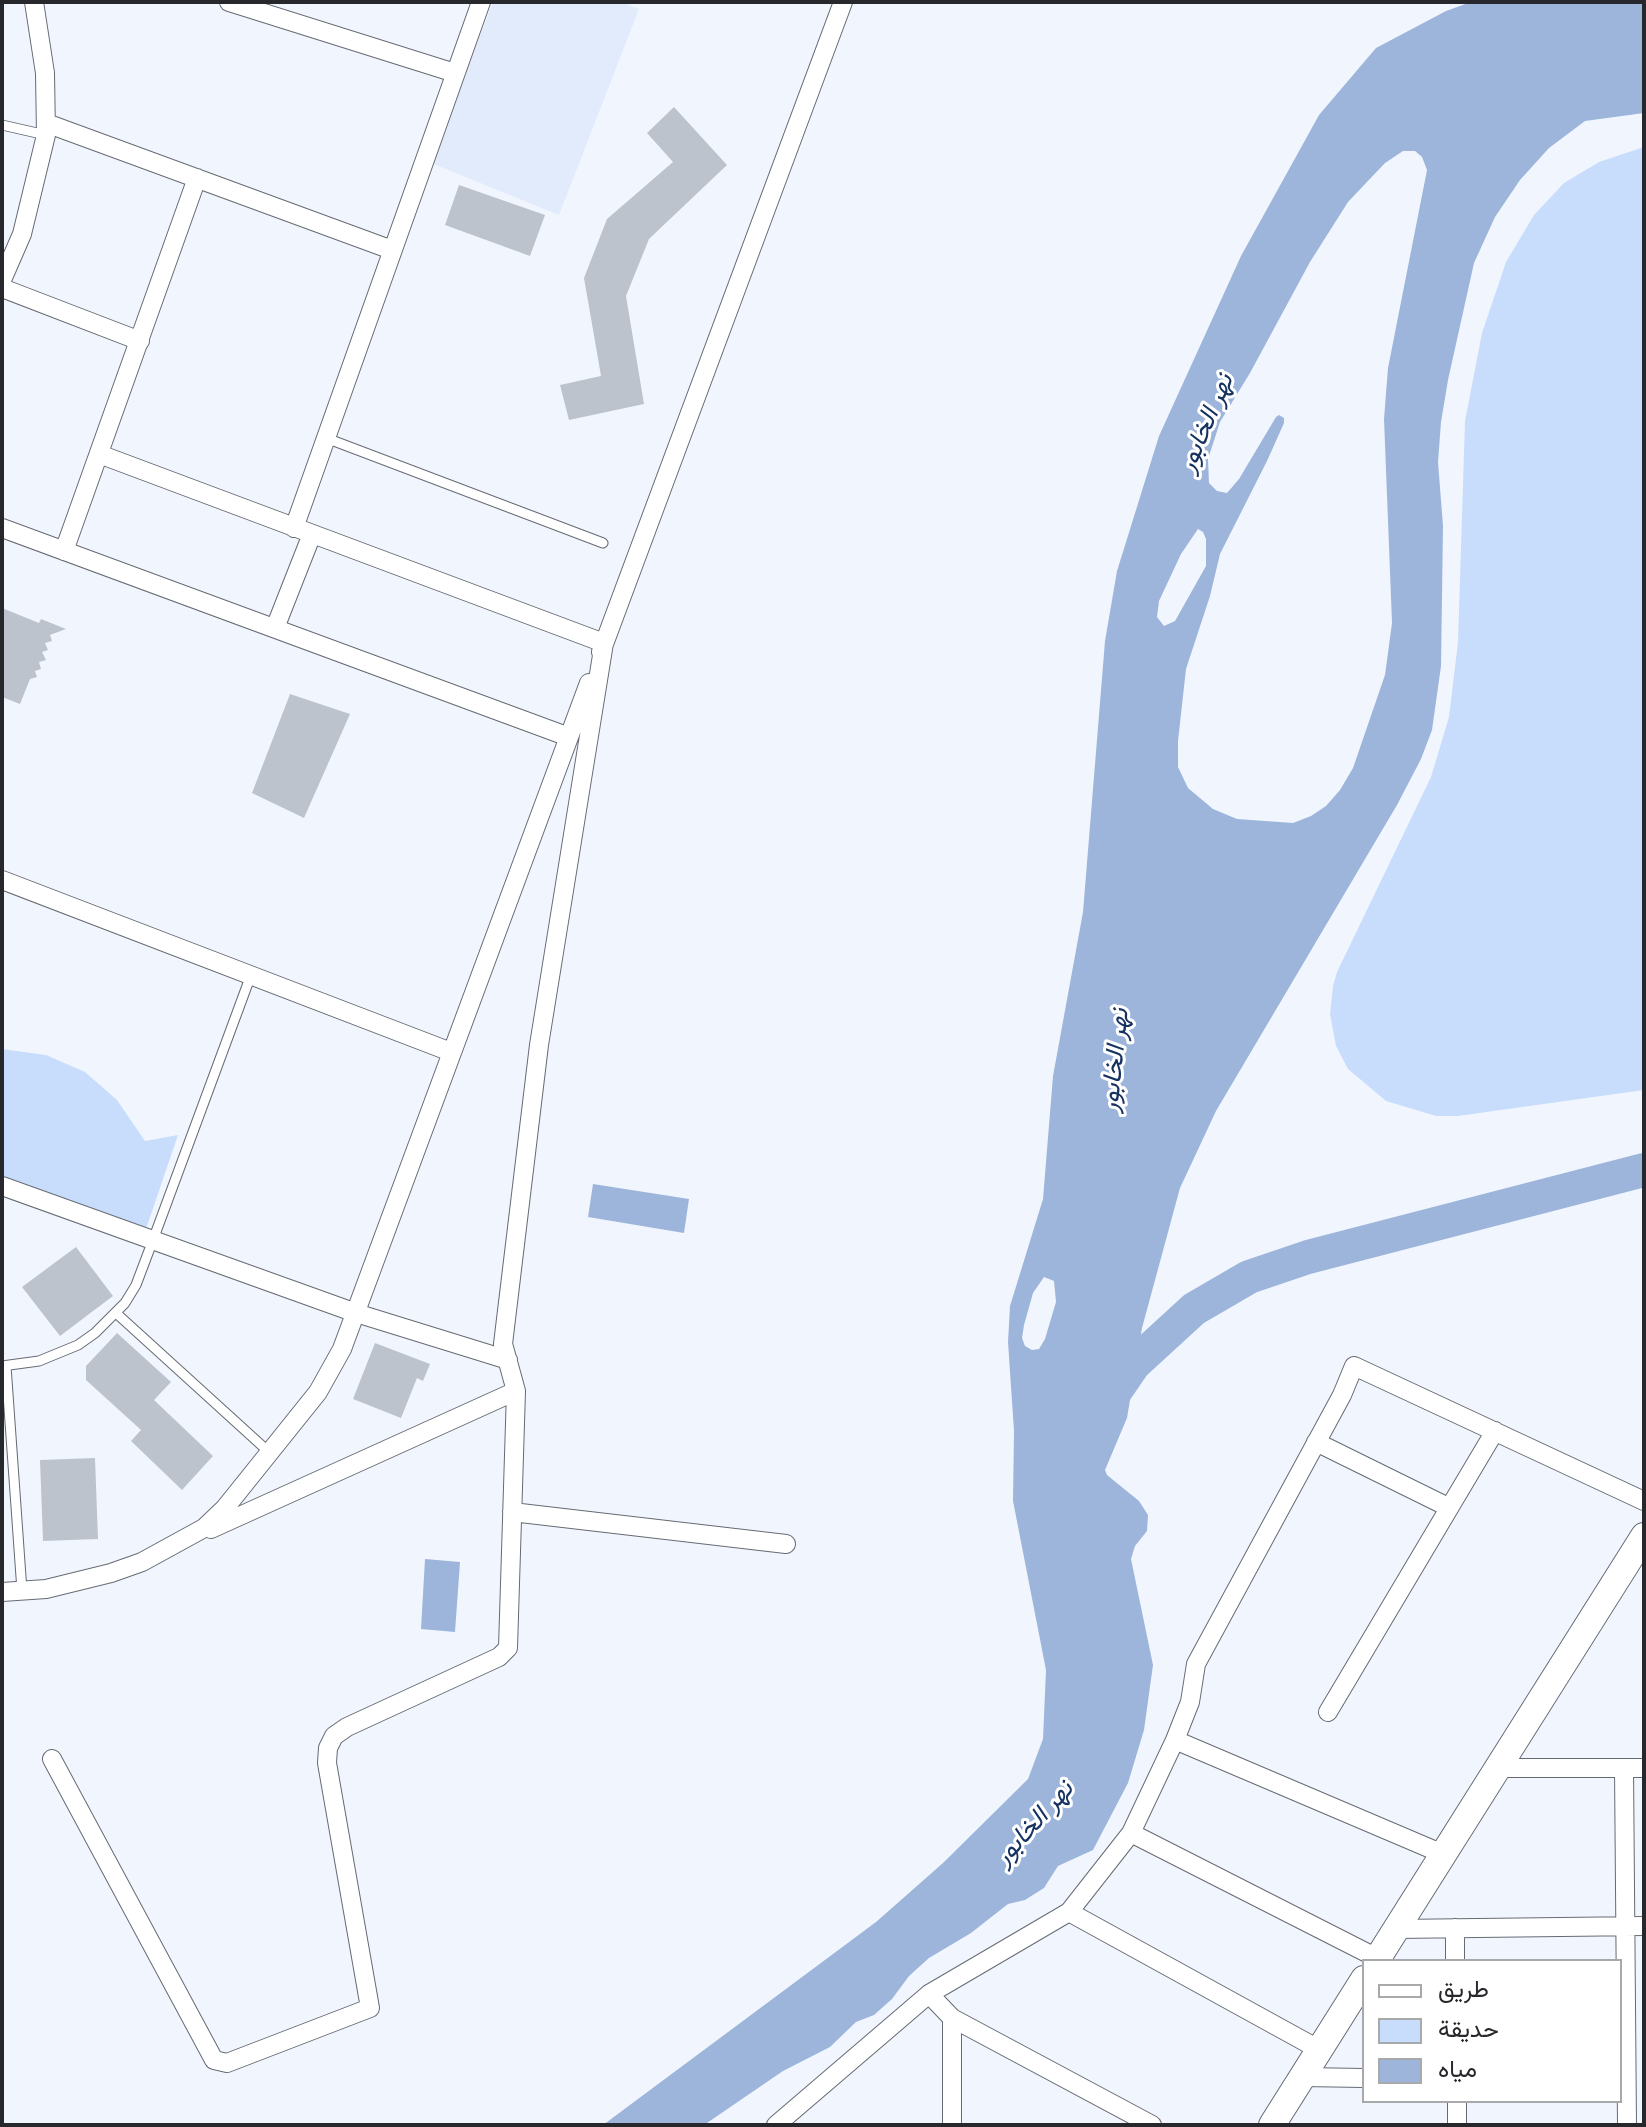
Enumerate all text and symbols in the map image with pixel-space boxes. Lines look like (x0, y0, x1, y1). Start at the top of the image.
water label: نهر الخابور (1171, 369, 1241, 477)
water label: نهر الخابور (1094, 1007, 1136, 1113)
water label: نهر الخابور (988, 1774, 1080, 1872)
legend (1362, 1959, 1622, 2103)
text: طريق (1438, 1973, 1489, 2004)
text: حديقة (1438, 2013, 1499, 2044)
text: مياه (1438, 2053, 1477, 2084)

